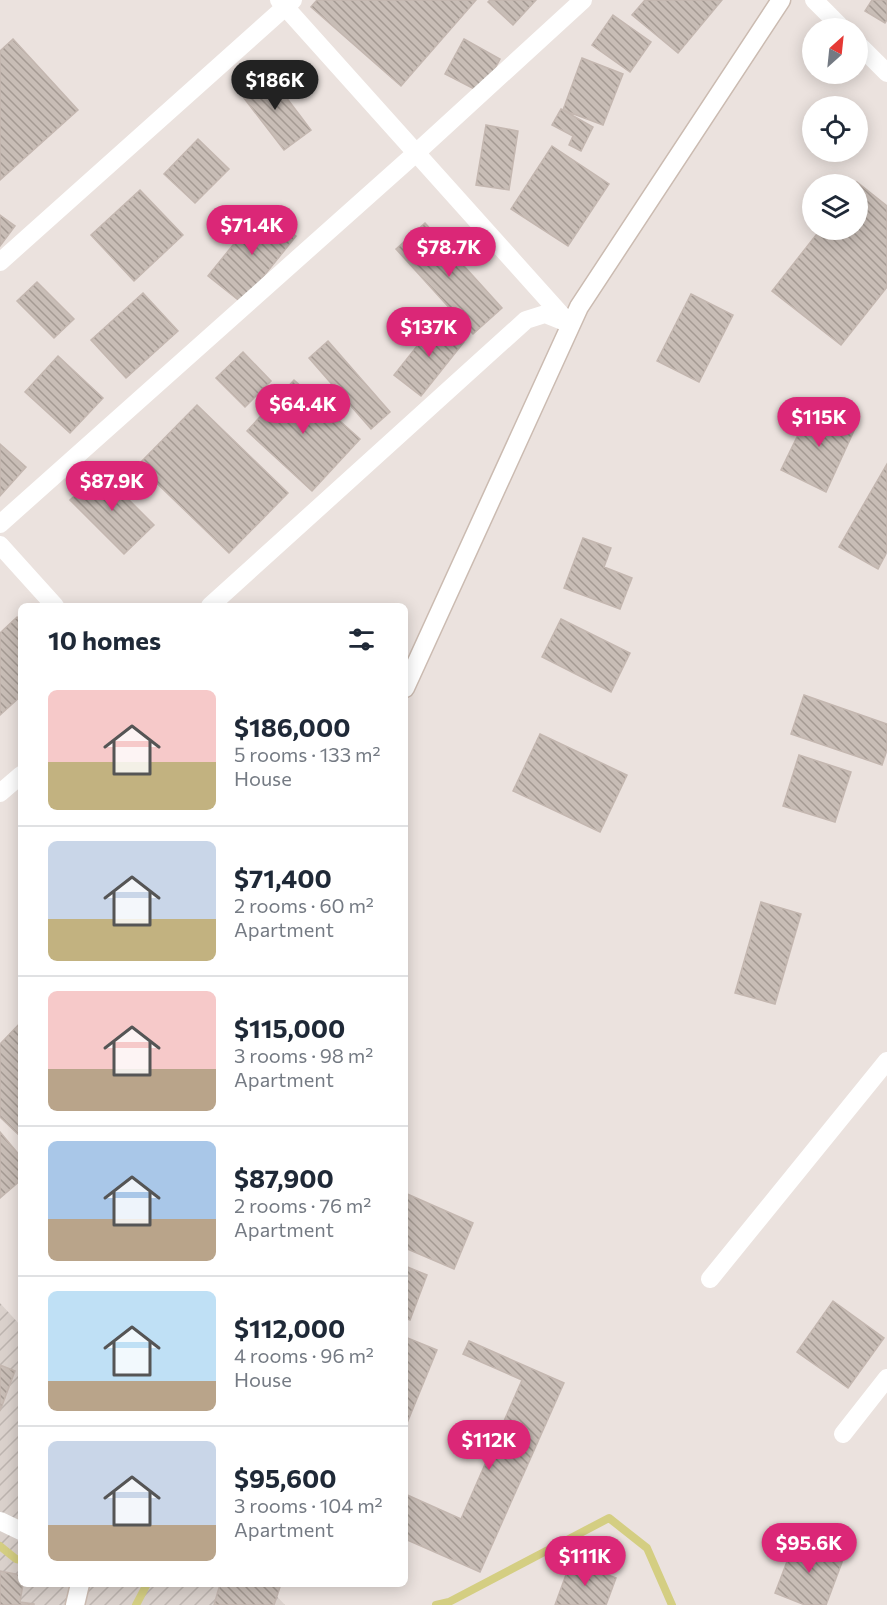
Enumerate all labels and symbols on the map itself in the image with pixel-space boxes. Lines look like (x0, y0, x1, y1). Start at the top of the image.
north arrow (802, 18, 868, 84)
pin: $186K (233, 60, 317, 111)
pin: $71.4K (203, 205, 301, 256)
pin: $78.7K (400, 227, 498, 278)
pin: $137K (387, 307, 471, 358)
pin: $64.4K (254, 384, 352, 435)
pin: $115K (777, 397, 861, 448)
pin: $87.9K (63, 461, 161, 512)
pin: $112K (447, 1420, 531, 1471)
pin: $95.6K (760, 1523, 858, 1574)
pin: $111K (543, 1536, 627, 1587)

